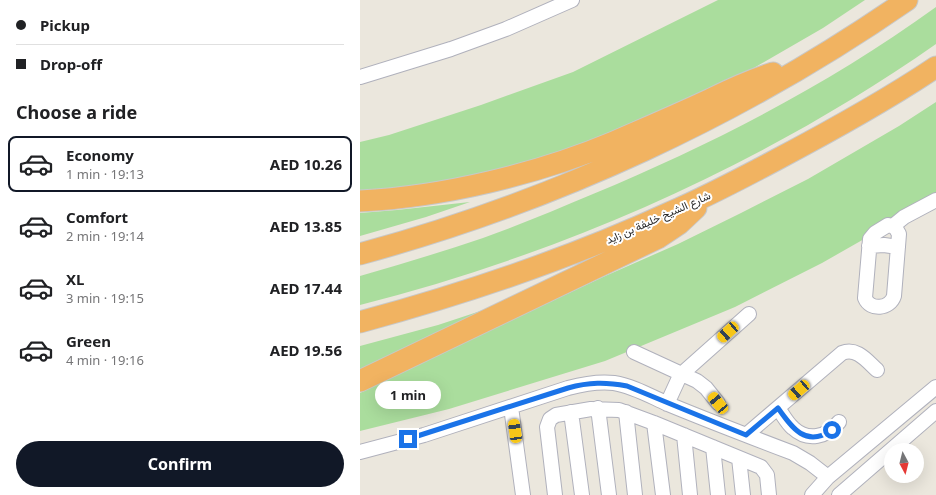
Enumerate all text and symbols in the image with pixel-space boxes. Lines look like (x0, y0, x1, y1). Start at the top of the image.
text: Pickup (40, 15, 90, 35)
text: Drop-off (40, 54, 102, 74)
text: Choose a ride (16, 100, 137, 124)
text: Economy (66, 145, 134, 165)
icon: car (18, 146, 54, 182)
text: AED 10.26 (270, 154, 342, 174)
text: 1 min · 19:13 (66, 165, 144, 183)
street label: شارع الشيخ خليفة بن زايد (603, 187, 713, 248)
text: Comfort (66, 207, 128, 227)
icon: car (18, 208, 54, 244)
text: AED 13.85 (270, 216, 342, 236)
text: 2 min · 19:14 (66, 227, 144, 245)
text: XL (66, 269, 84, 289)
icon: car (18, 270, 54, 306)
text: AED 17.44 (270, 278, 342, 298)
text: 3 min · 19:15 (66, 289, 144, 307)
car (715, 320, 741, 344)
text: Green (66, 331, 111, 351)
icon: car (18, 332, 54, 368)
text: AED 19.56 (270, 340, 342, 360)
text: 4 min · 19:16 (66, 351, 144, 369)
car (786, 378, 812, 402)
callout: 1 min (375, 381, 441, 409)
text: 1 min (390, 386, 426, 404)
car (706, 390, 730, 416)
car (507, 418, 523, 444)
route start (823, 421, 841, 439)
route end (399, 430, 417, 448)
button: Confirm (16, 441, 344, 487)
north arrow (884, 443, 924, 483)
map controls (884, 443, 924, 483)

